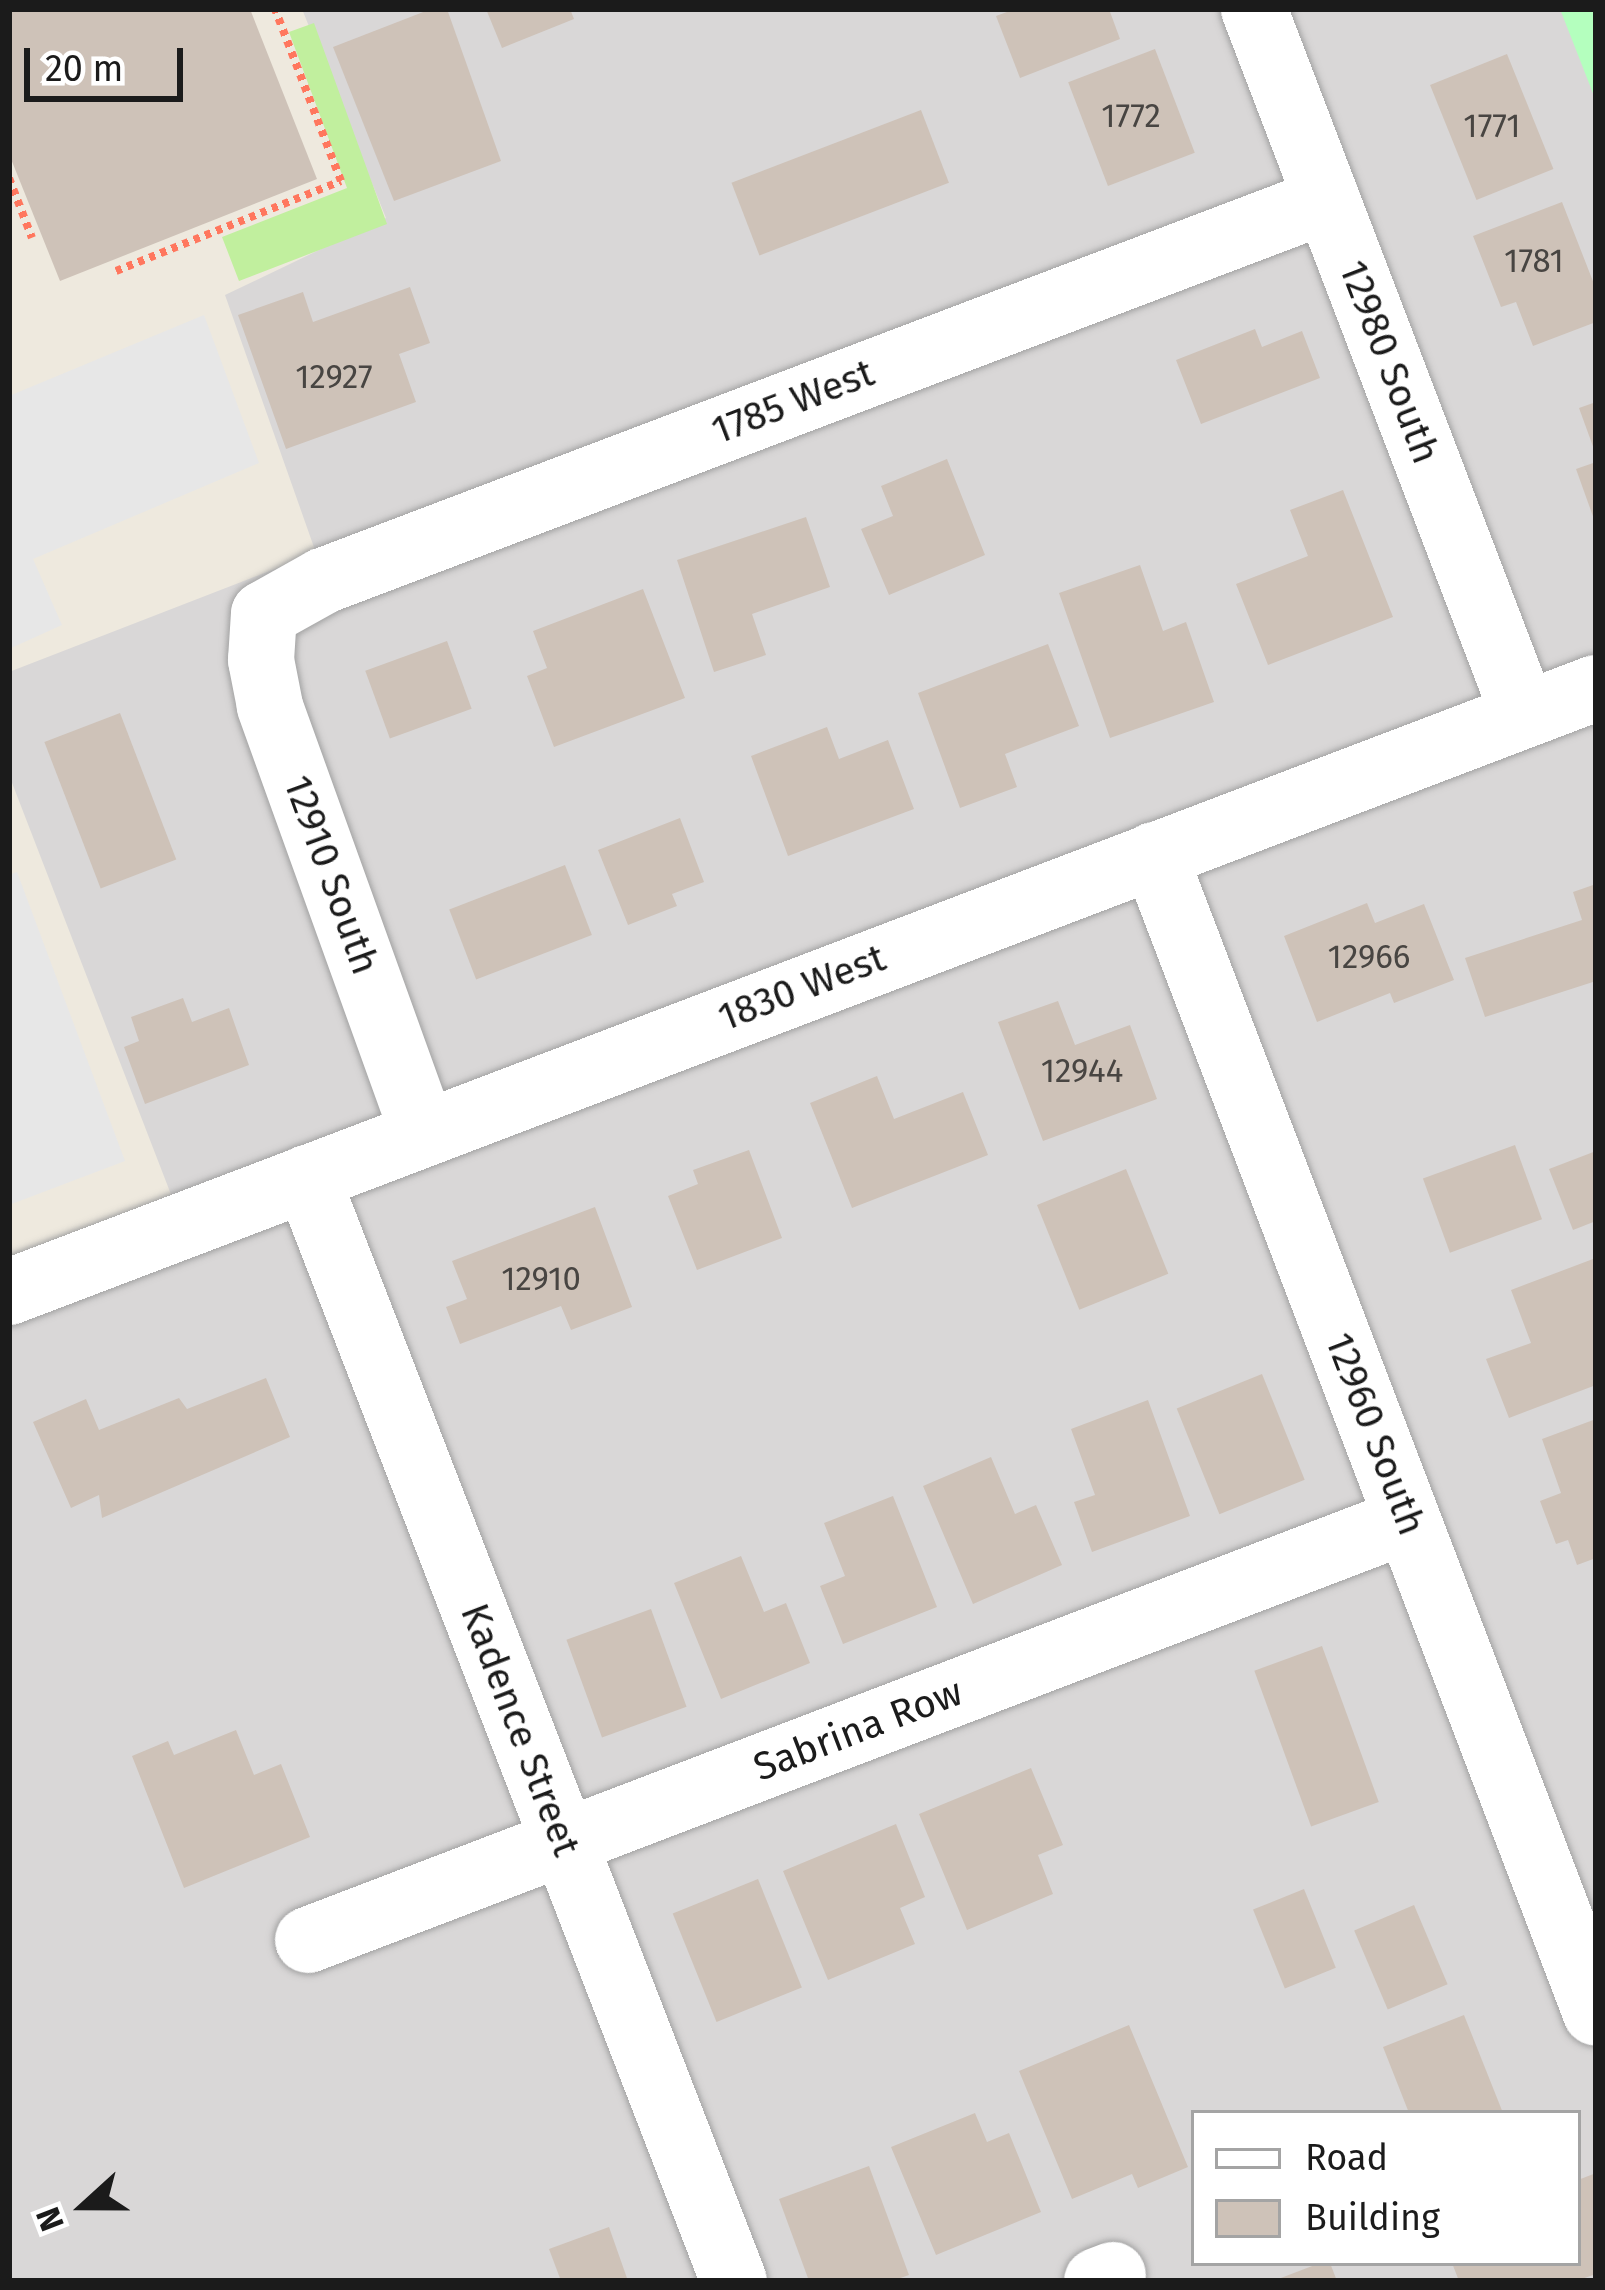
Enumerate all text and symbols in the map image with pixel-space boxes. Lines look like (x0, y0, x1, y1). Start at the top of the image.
scale bar (30, 24, 189, 98)
text: 20 m (45, 47, 123, 91)
house number: 1772 (1101, 97, 1161, 137)
house number: 1771 (1463, 107, 1521, 147)
house number: 1781 (1504, 242, 1564, 282)
street label: 12980 South (1329, 254, 1449, 470)
street label: 1785 West (705, 350, 881, 454)
house number: 12927 (295, 358, 373, 398)
street label: 12910 South (273, 769, 389, 981)
street label: 1830 West (712, 935, 892, 1041)
house number: 12966 (1328, 938, 1410, 978)
house number: 12944 (1041, 1052, 1123, 1092)
house number: 12910 (501, 1260, 581, 1300)
street label: 12960 South (1315, 1326, 1435, 1542)
street label: Kadence Street (450, 1597, 590, 1863)
street label: Sabrina Row (747, 1669, 969, 1791)
legend (1191, 2110, 1581, 2266)
text: Road (1305, 2136, 1388, 2180)
north arrow (24, 2146, 144, 2266)
text: Building (1305, 2196, 1440, 2240)
text: N (28, 2202, 73, 2236)

